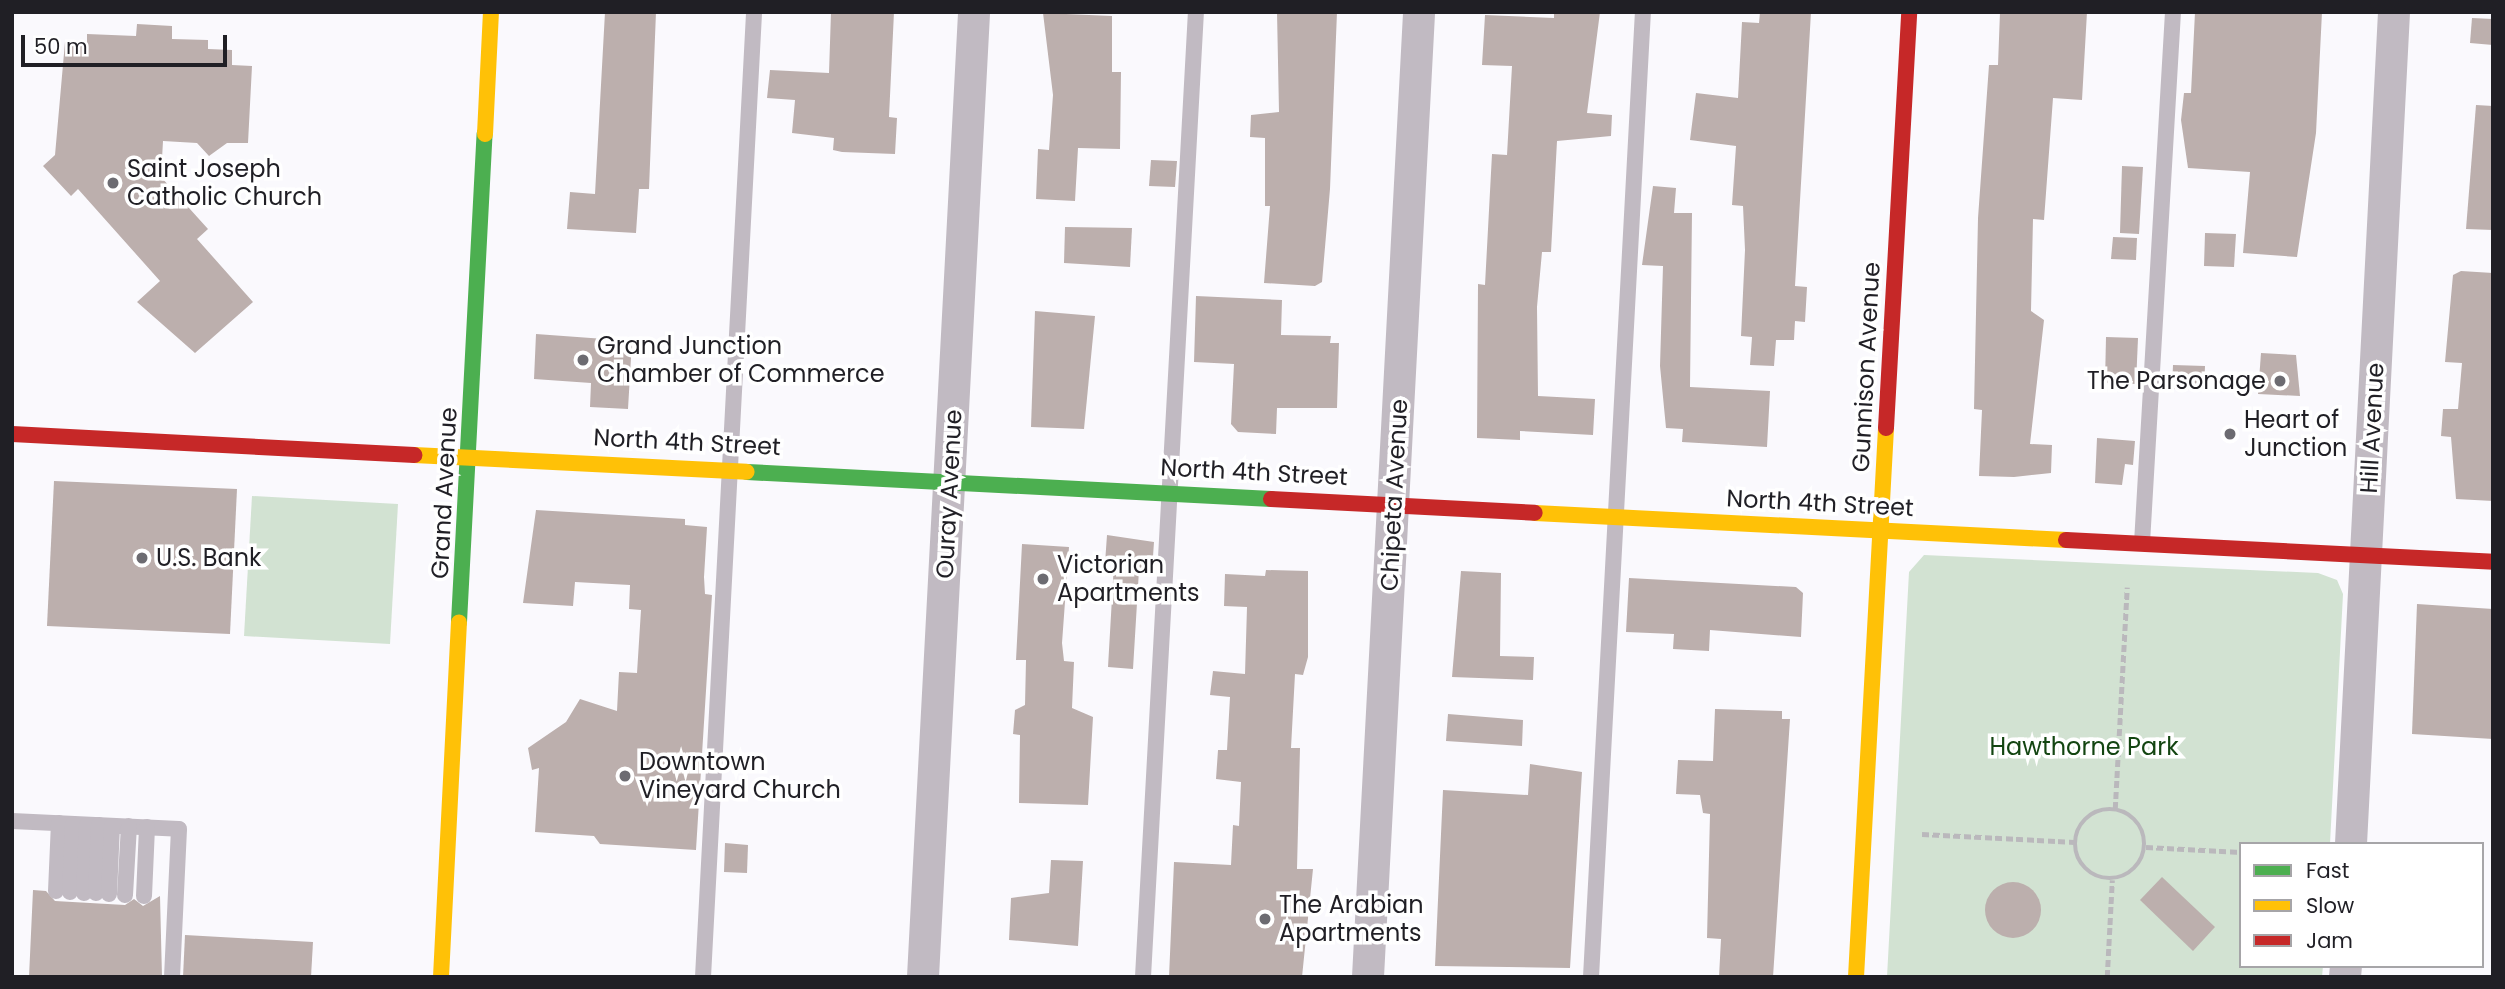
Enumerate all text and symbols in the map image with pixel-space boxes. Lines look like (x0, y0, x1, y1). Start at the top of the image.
scale bar (24, 21, 231, 65)
text: 50 m (34, 32, 88, 61)
place label: Saint Joseph Catholic Church (127, 155, 322, 211)
marker: Saint Joseph Catholic Church (105, 175, 121, 191)
street label: Gunnison Avenue (1846, 261, 1886, 473)
place label: Grand Junction Chamber of Commerce (597, 332, 885, 388)
marker: Grand Junction Chamber of Commerce (575, 352, 591, 368)
street label: Hill Avenue (2354, 362, 2390, 494)
place label: The Parsonage (2087, 367, 2266, 395)
marker: The Parsonage (2272, 373, 2288, 389)
street label: Chipeta Avenue (1375, 398, 1413, 592)
street label: Grand Avenue (425, 406, 463, 580)
place label: Heart of Junction (2244, 406, 2347, 462)
street label: Ouray Avenue (930, 409, 968, 579)
street label: North 4th Street (593, 423, 781, 461)
marker: Heart of Junction (2222, 426, 2238, 442)
street label: North 4th Street (1160, 453, 1348, 491)
street label: North 4th Street (1726, 484, 1914, 522)
place label: U.S. Bank (156, 544, 261, 572)
marker: U.S. Bank (134, 550, 150, 566)
place label: Victorian Apartments (1057, 551, 1200, 607)
marker: Victorian Apartments (1035, 571, 1051, 587)
park label: Hawthorne Park (1990, 733, 2178, 761)
place label: Downtown Vineyard Church (639, 748, 841, 804)
marker: Downtown Vineyard Church (617, 768, 633, 784)
legend (2239, 842, 2484, 968)
text: Fast (2306, 856, 2349, 885)
place label: The Arabian Apartments (1279, 891, 1424, 947)
text: Slow (2306, 891, 2354, 920)
marker: The Arabian Apartments (1257, 911, 1273, 927)
text: Jam (2306, 926, 2353, 955)

